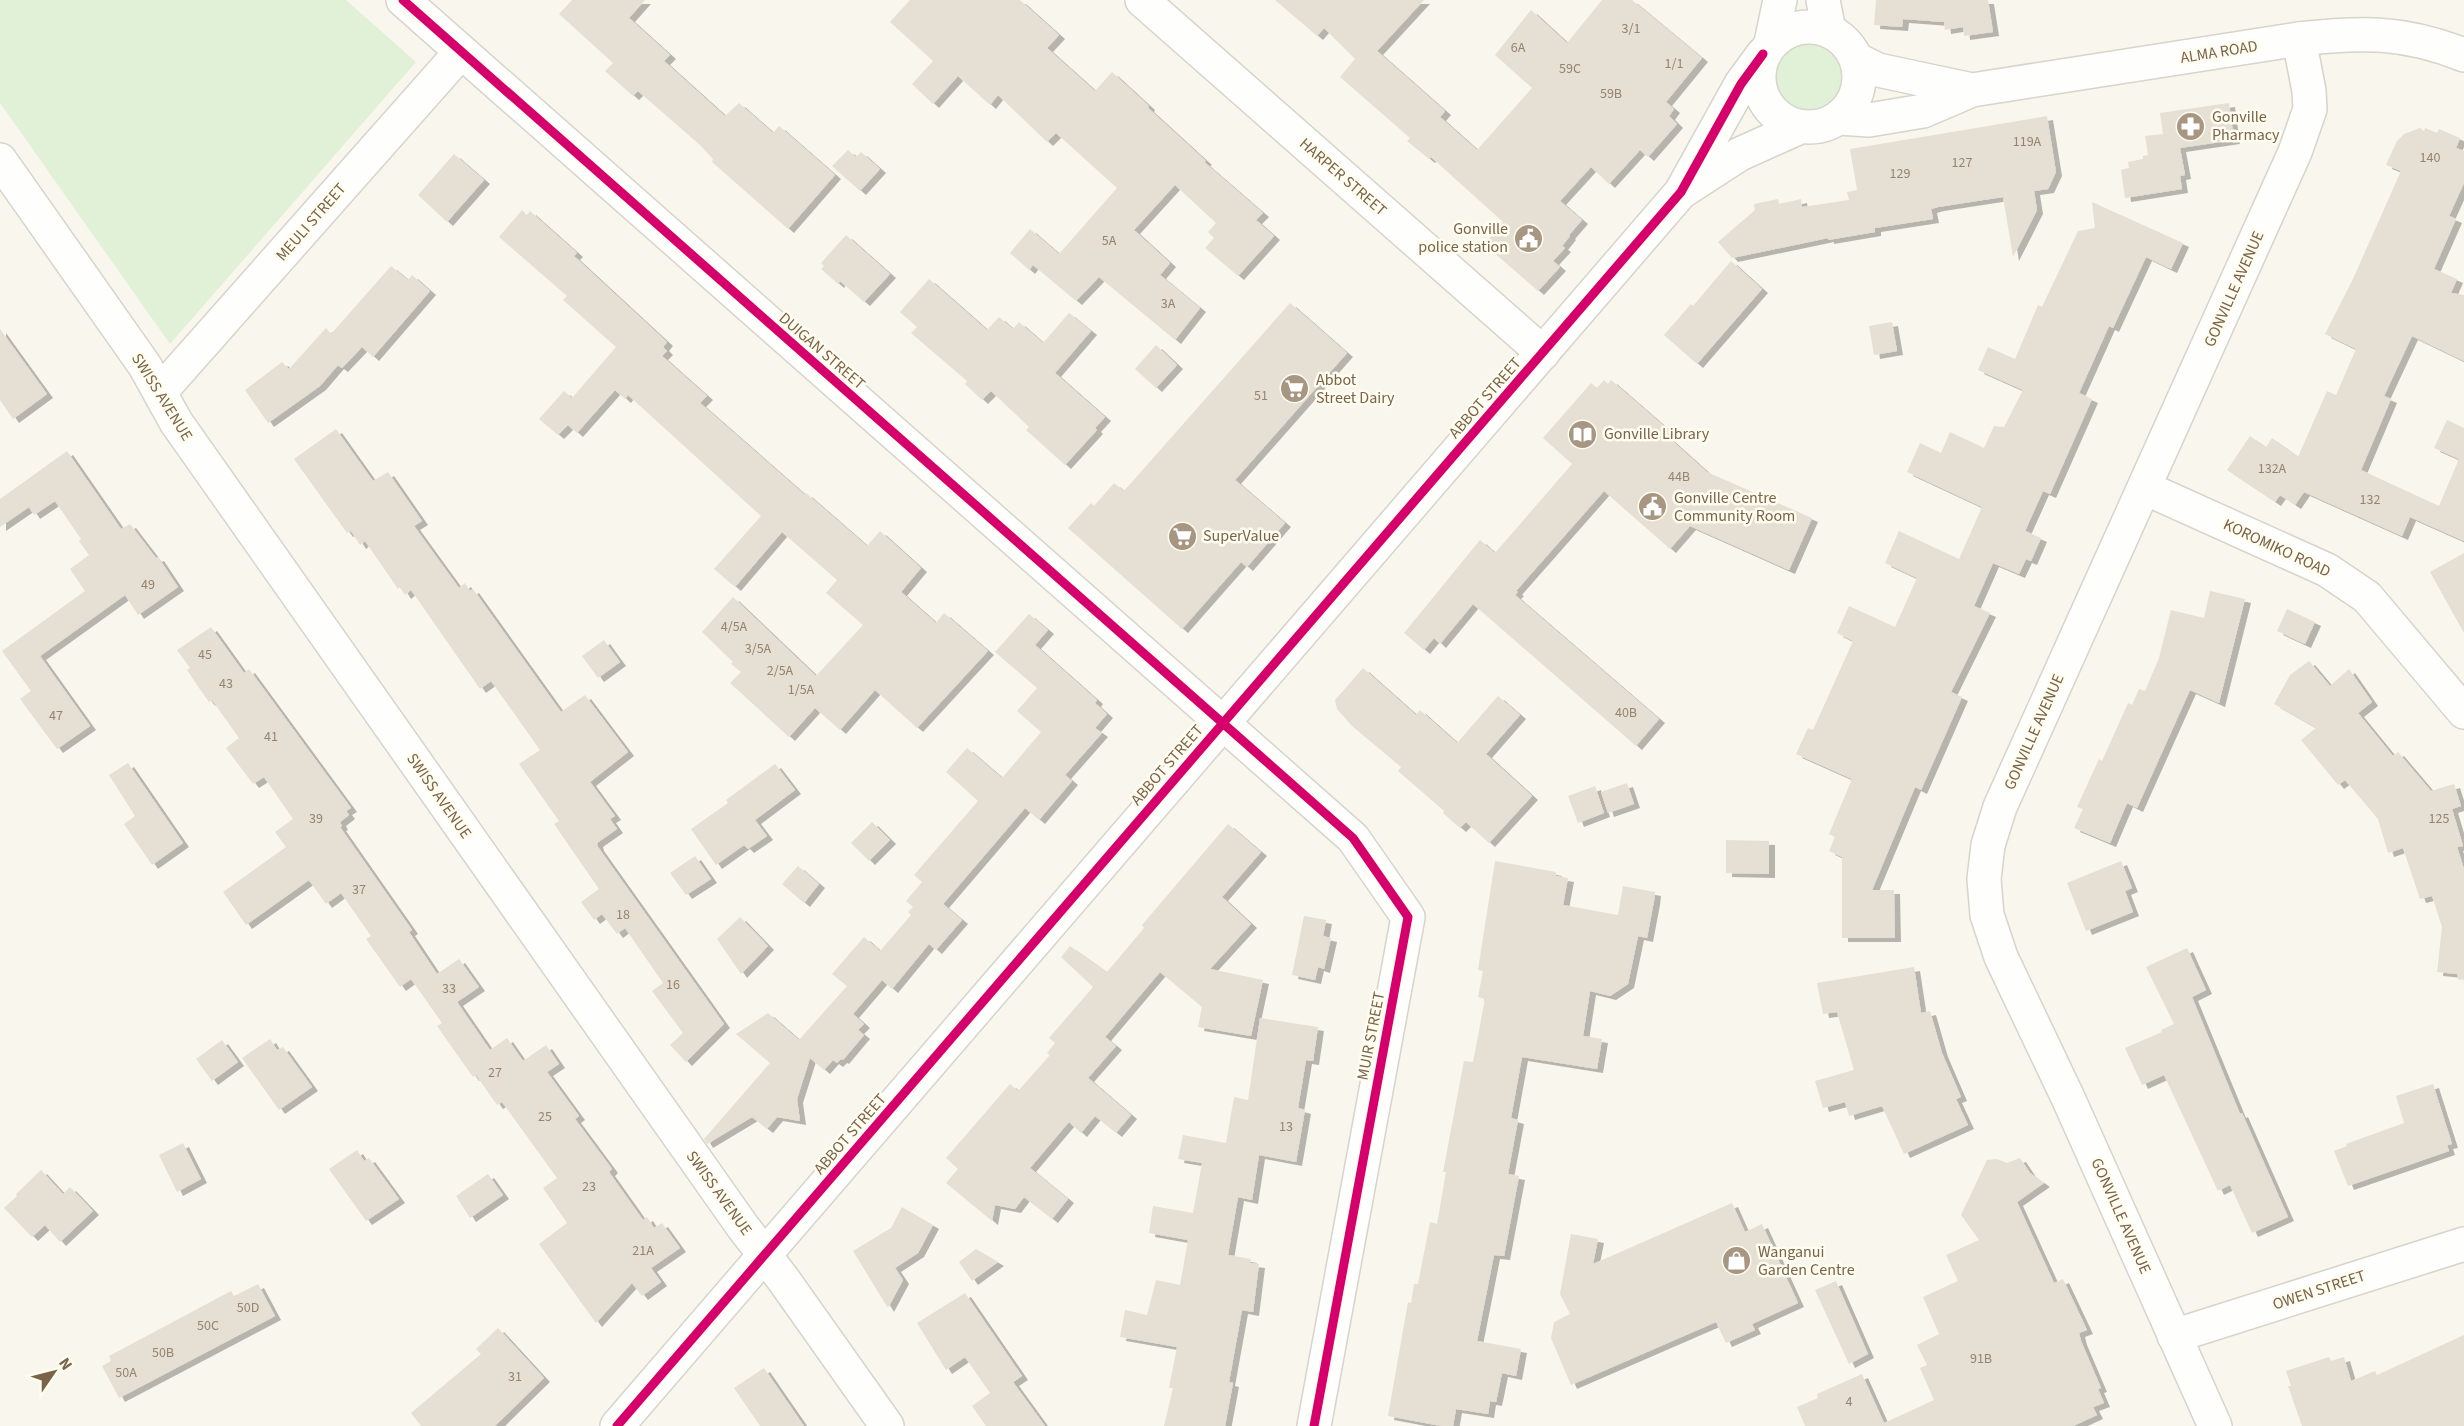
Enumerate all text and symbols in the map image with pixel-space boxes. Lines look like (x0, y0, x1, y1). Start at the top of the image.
house number: 3/1 (1622, 19, 1640, 39)
street label: ALMA ROAD (2179, 35, 2259, 69)
house number: 6A (1511, 38, 1526, 58)
house number: 1/1 (1665, 54, 1683, 74)
house number: 59C (1559, 59, 1581, 79)
house number: 59B (1600, 84, 1622, 104)
place label: Gonville Pharmacy (2212, 106, 2280, 146)
pharmacy icon: Gonville Pharmacy (2175, 110, 2207, 142)
house number: 119A (2013, 132, 2042, 152)
street label: HARPER STREET (1295, 133, 1392, 221)
house number: 140 (2420, 148, 2440, 168)
house number: 127 (1952, 153, 1972, 173)
house number: 129 (1890, 164, 1910, 184)
street label: MEULI STREET (271, 178, 351, 266)
place label: Gonville police station (1418, 218, 1508, 258)
public building icon: Gonville police station (1513, 222, 1545, 254)
street label: GONVILLE AVENUE (2199, 228, 2269, 350)
house number: 5A (1102, 231, 1117, 251)
house number: 3A (1161, 294, 1176, 314)
street label: DUIGAN STREET (774, 307, 870, 395)
street label: SWISS AVENUE (126, 349, 198, 445)
street label: ABBOT STREET (1444, 352, 1527, 443)
place label: Abbot Street Dairy (1316, 369, 1395, 409)
supermarket icon: Abbot Street Dairy (1279, 373, 1311, 405)
house number: 51 (1254, 386, 1268, 406)
library icon: Gonville Library (1567, 418, 1599, 450)
place label: Gonville Library (1604, 423, 1710, 445)
house number: 132A (2258, 459, 2287, 479)
house number: 44B (1668, 467, 1690, 487)
place label: Gonville Centre Community Room (1674, 487, 1795, 527)
house number: 132 (2360, 490, 2380, 510)
public building icon: Gonville Centre Community Room (1637, 491, 1669, 523)
street label: KOROMIKO ROAD (2220, 514, 2334, 583)
supermarket icon: SuperValue (1166, 520, 1198, 552)
place label: SuperValue (1203, 525, 1279, 547)
house number: 49 (141, 575, 155, 595)
house number: 4/5A (721, 617, 748, 637)
house number: 3/5A (745, 639, 772, 659)
house number: 45 (198, 645, 212, 665)
house number: 2/5A (767, 661, 794, 681)
street label: GONVILLE AVENUE (1999, 671, 2069, 793)
house number: 43 (219, 674, 233, 694)
house number: 1/5A (788, 680, 815, 700)
house number: 40B (1615, 703, 1637, 723)
house number: 47 (49, 706, 63, 726)
street label: ABBOT STREET (1126, 719, 1209, 810)
house number: 41 (264, 727, 278, 747)
street label: SWISS AVENUE (401, 749, 477, 843)
house number: 39 (309, 809, 323, 829)
house number: 125 (2429, 809, 2449, 829)
house number: 37 (352, 880, 366, 900)
house number: 18 (616, 905, 630, 925)
house number: 16 (666, 975, 680, 995)
house number: 33 (442, 979, 456, 999)
street label: MUIR STREET (1352, 989, 1390, 1082)
house number: 27 (488, 1063, 502, 1083)
street label: ABBOT STREET (809, 1088, 892, 1179)
house number: 25 (538, 1107, 552, 1127)
house number: 13 (1279, 1117, 1293, 1137)
street label: SWISS AVENUE (681, 1146, 757, 1240)
street label: GONVILLE AVENUE (2086, 1155, 2156, 1277)
house number: 23 (582, 1177, 596, 1197)
house number: 21A (632, 1241, 654, 1261)
place label: Wanganui Garden Centre (1758, 1241, 1855, 1281)
shop icon: Wanganui Garden Centre (1721, 1245, 1753, 1277)
street label: OWEN STREET (2270, 1265, 2369, 1315)
house number: 50D (237, 1298, 259, 1318)
house number: 50C (197, 1316, 219, 1336)
north arrow (24, 1342, 84, 1402)
house number: 50B (152, 1343, 174, 1363)
house number: 91B (1970, 1349, 1992, 1369)
text: N (53, 1353, 78, 1375)
house number: 50A (115, 1363, 137, 1383)
house number: 31 (508, 1367, 522, 1387)
house number: 4 (1846, 1392, 1853, 1412)

